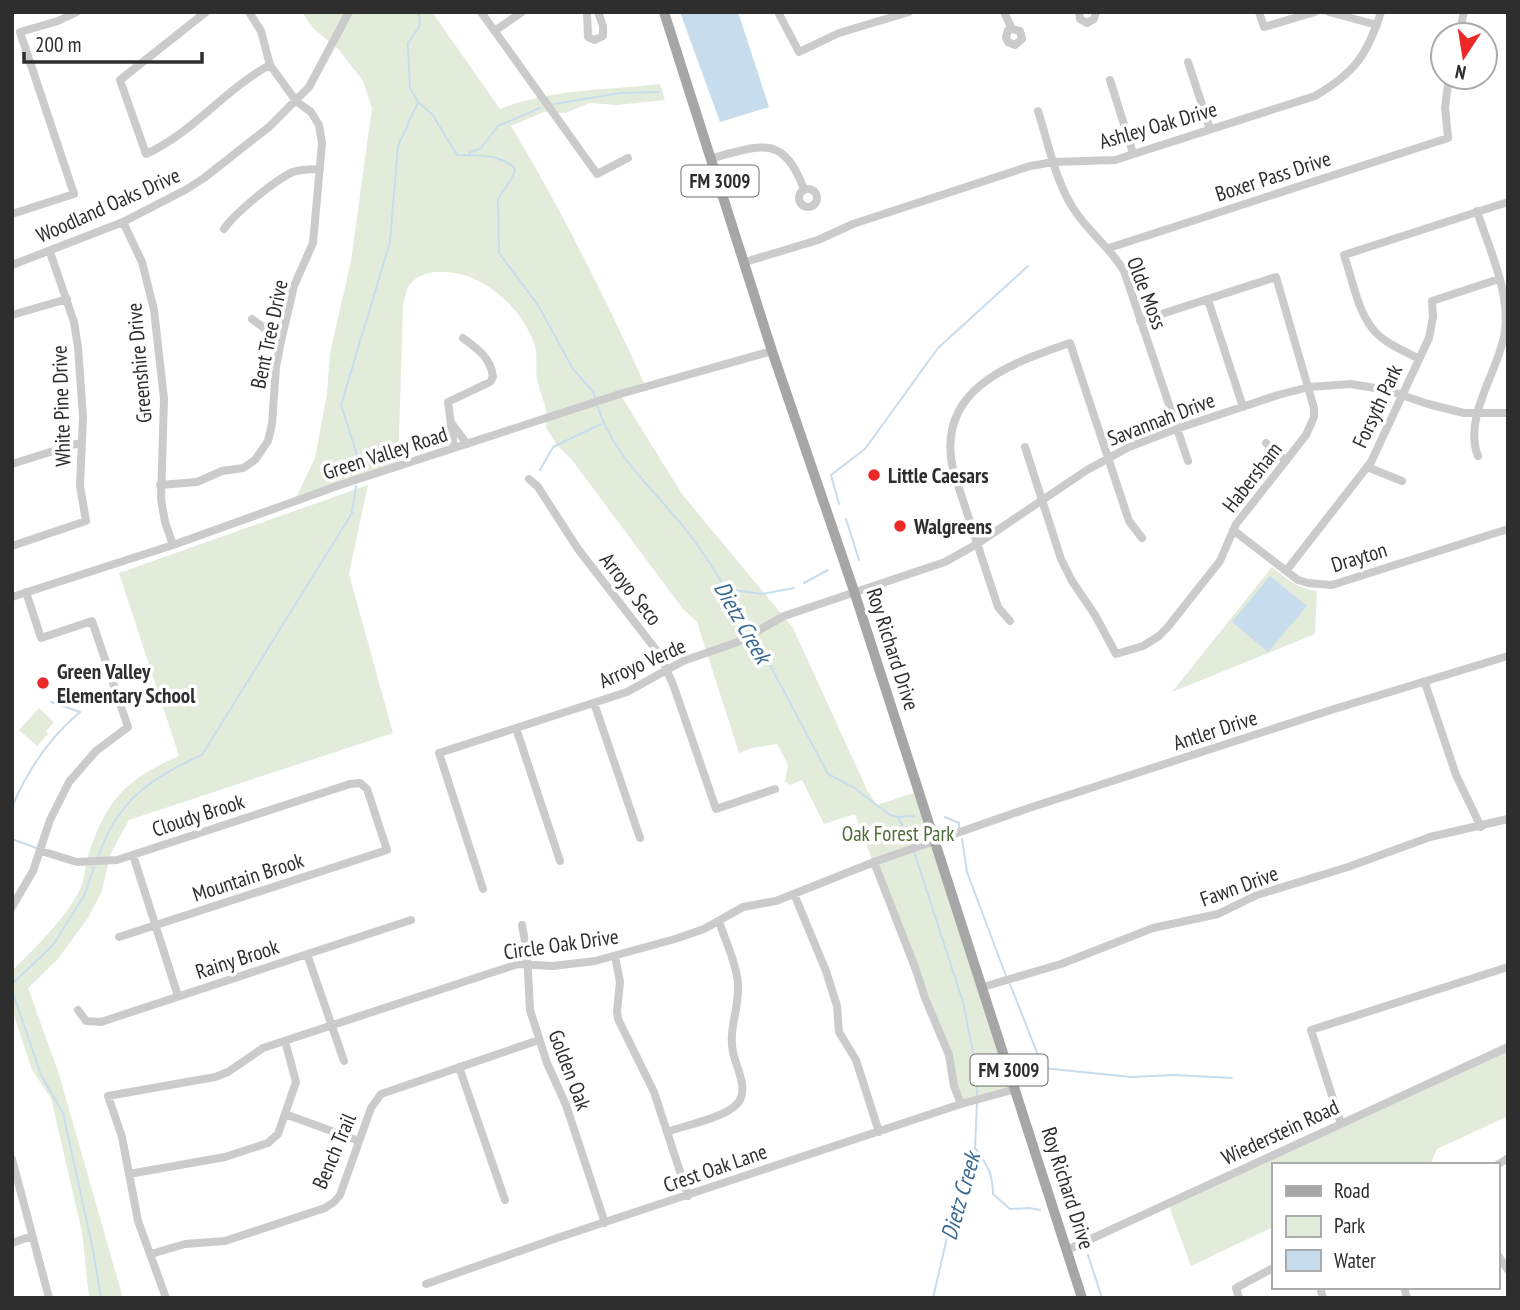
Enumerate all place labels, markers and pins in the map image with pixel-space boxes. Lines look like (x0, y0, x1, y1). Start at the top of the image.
place label: Little Caesars (888, 462, 989, 489)
marker: Little Caesars (866, 467, 882, 483)
place label: Walgreens (913, 513, 992, 540)
marker: Walgreens (892, 518, 908, 534)
place label: Green Valley Elementary School (57, 658, 196, 709)
marker: Green Valley Elementary School (35, 675, 51, 691)

